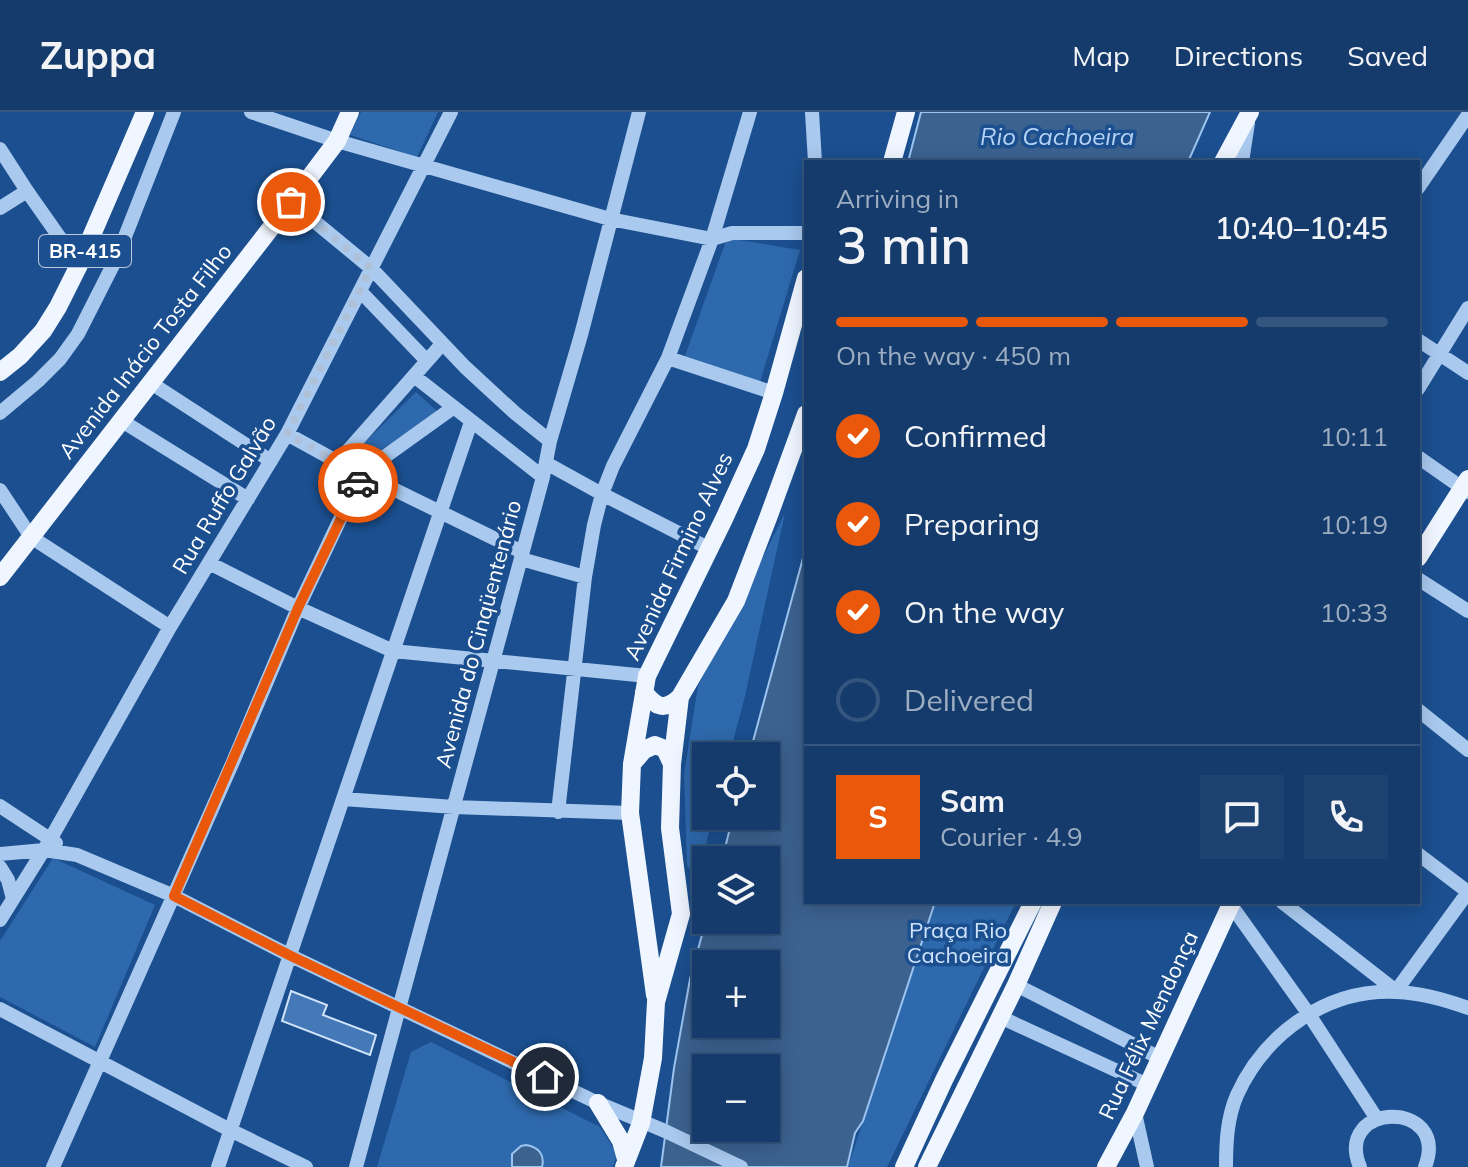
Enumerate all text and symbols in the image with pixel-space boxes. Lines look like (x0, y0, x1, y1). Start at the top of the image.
text: Zuppa (40, 31, 156, 79)
text: Map (1072, 38, 1130, 73)
text: Directions (1174, 38, 1303, 73)
text: Saved (1347, 38, 1428, 73)
water label: Rio Cachoeira (980, 121, 1134, 151)
pin (257, 168, 325, 236)
icon: bag (269, 180, 313, 224)
text: Arriving in (836, 182, 959, 215)
text: 10:40–10:45 (1215, 209, 1388, 247)
text: 3 min (836, 212, 971, 277)
road number: BR-415 (39, 235, 131, 267)
street label: Avenida Inácio Tosta Filho (52, 238, 238, 464)
text: On the way · 450 m (836, 339, 1071, 372)
street label: Rua Ruffo Galvão (166, 411, 282, 579)
icon: check (836, 414, 880, 458)
text: Confirmed (904, 417, 1047, 455)
text: 10:11 (1320, 420, 1388, 453)
courier (318, 443, 398, 523)
street label: Avenida Firmino Alves (617, 447, 739, 665)
icon: car (336, 461, 380, 505)
street label: Avenida do Cinqüentenário (429, 497, 527, 771)
icon: check (836, 502, 880, 546)
text: Preparing (904, 505, 1040, 543)
text: 10:19 (1320, 508, 1388, 541)
icon: check (836, 590, 880, 634)
text: On the way (904, 593, 1064, 631)
text: 10:33 (1320, 596, 1388, 629)
text: Delivered (904, 681, 1034, 719)
map controls (692, 742, 780, 1142)
button: locate (692, 742, 780, 830)
button: chat (1200, 775, 1284, 859)
button: phone (1304, 775, 1388, 859)
text: Sam (940, 782, 1005, 820)
text: S (868, 798, 888, 836)
text: Courier · 4.9 (940, 820, 1083, 853)
button: layers (692, 846, 780, 934)
park label: Praça Rio Cachoeira (907, 916, 1009, 969)
street label: Rua Félix Mendonça (1092, 926, 1204, 1124)
button: + (692, 950, 780, 1038)
pin (511, 1043, 579, 1111)
button: − (692, 1054, 780, 1142)
icon: home (523, 1055, 567, 1099)

